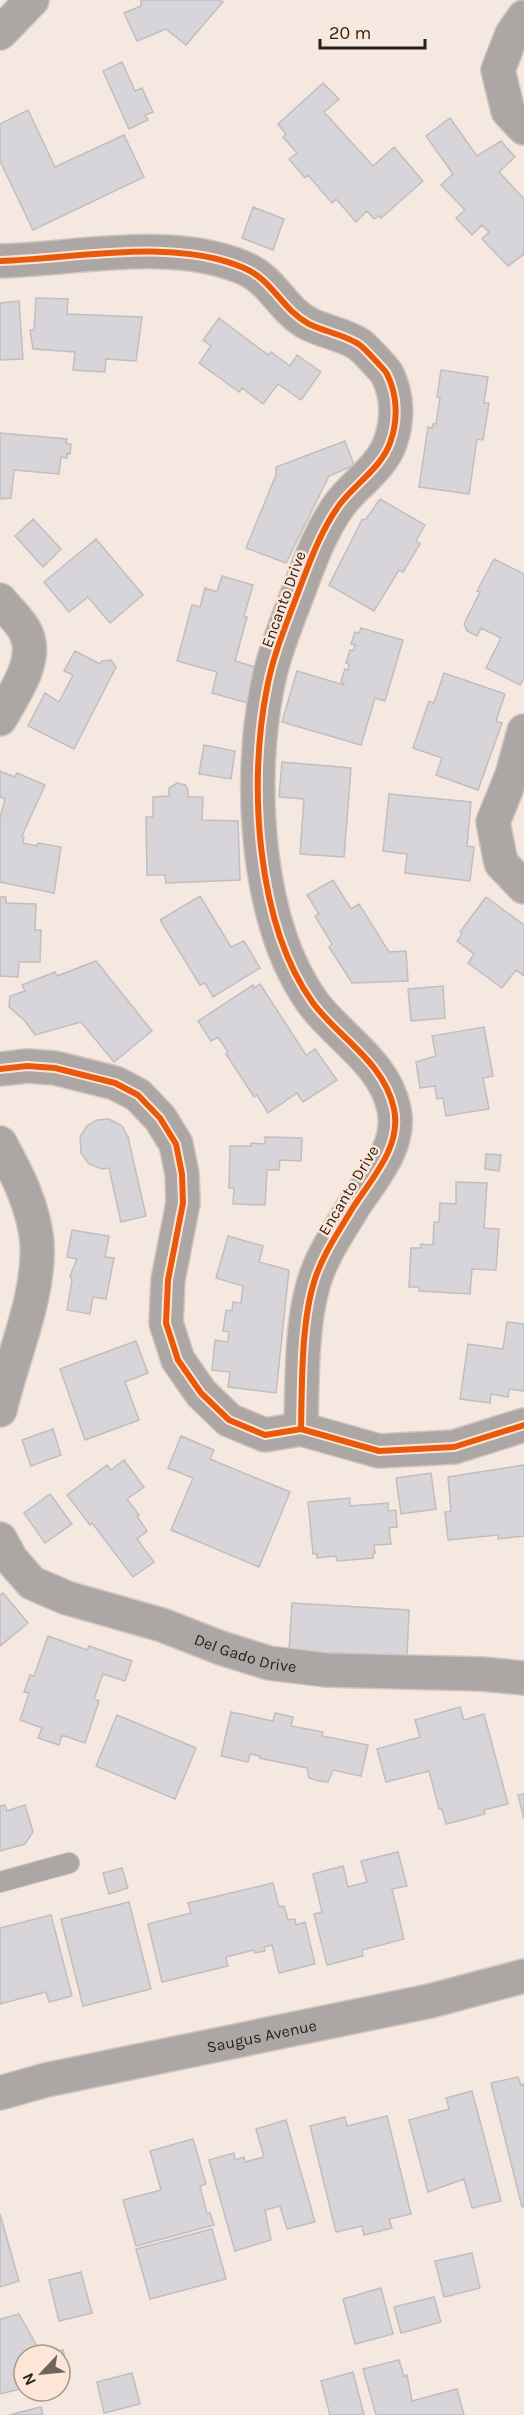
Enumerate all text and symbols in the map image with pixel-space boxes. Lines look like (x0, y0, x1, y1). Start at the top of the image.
scale bar (320, 12, 425, 50)
text: 20 m (329, 22, 371, 44)
street label: Encanto Drive (257, 548, 310, 650)
street label: Encanto Drive (314, 1142, 383, 1239)
street label: Del Gado Drive (192, 1630, 298, 1676)
street label: Saugus Avenue (205, 2016, 318, 2057)
north arrow (12, 2343, 72, 2403)
text: N (18, 2370, 40, 2389)

